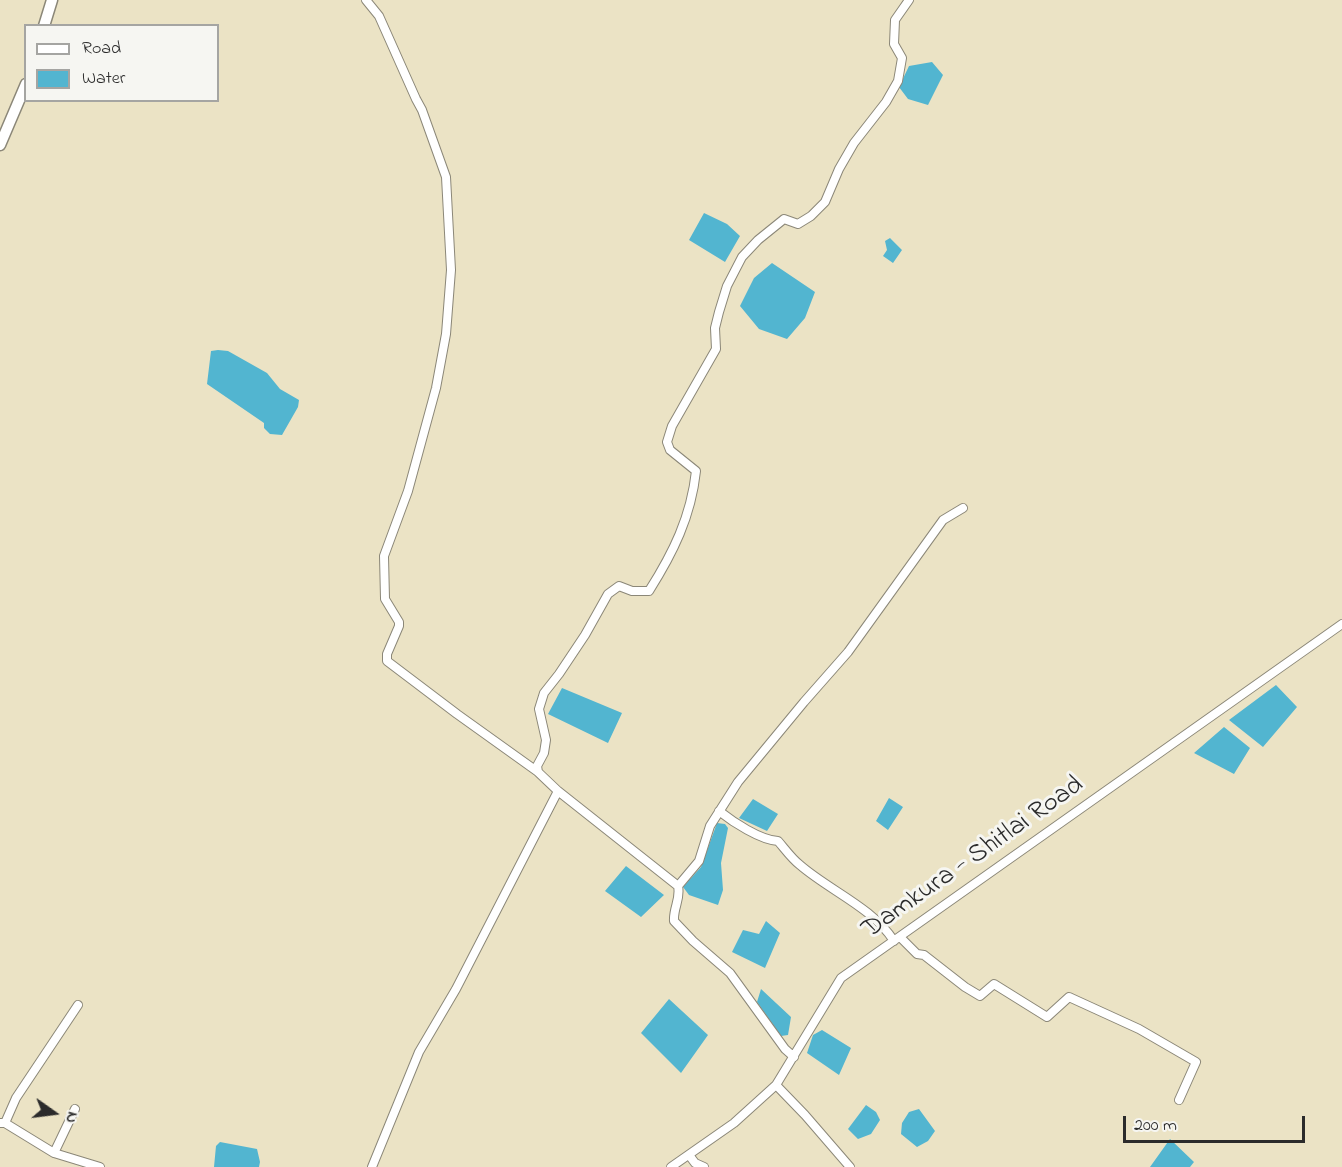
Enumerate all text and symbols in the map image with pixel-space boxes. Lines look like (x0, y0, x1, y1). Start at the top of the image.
legend (24, 24, 219, 102)
text: Road (82, 36, 121, 62)
text: Water (82, 66, 125, 92)
street label: Damkura - Shitlai Road (857, 770, 1091, 948)
north arrow (24, 1083, 84, 1143)
scale bar (1126, 1104, 1308, 1142)
text: N (59, 1109, 84, 1126)
text: 200 m (1134, 1113, 1177, 1139)

